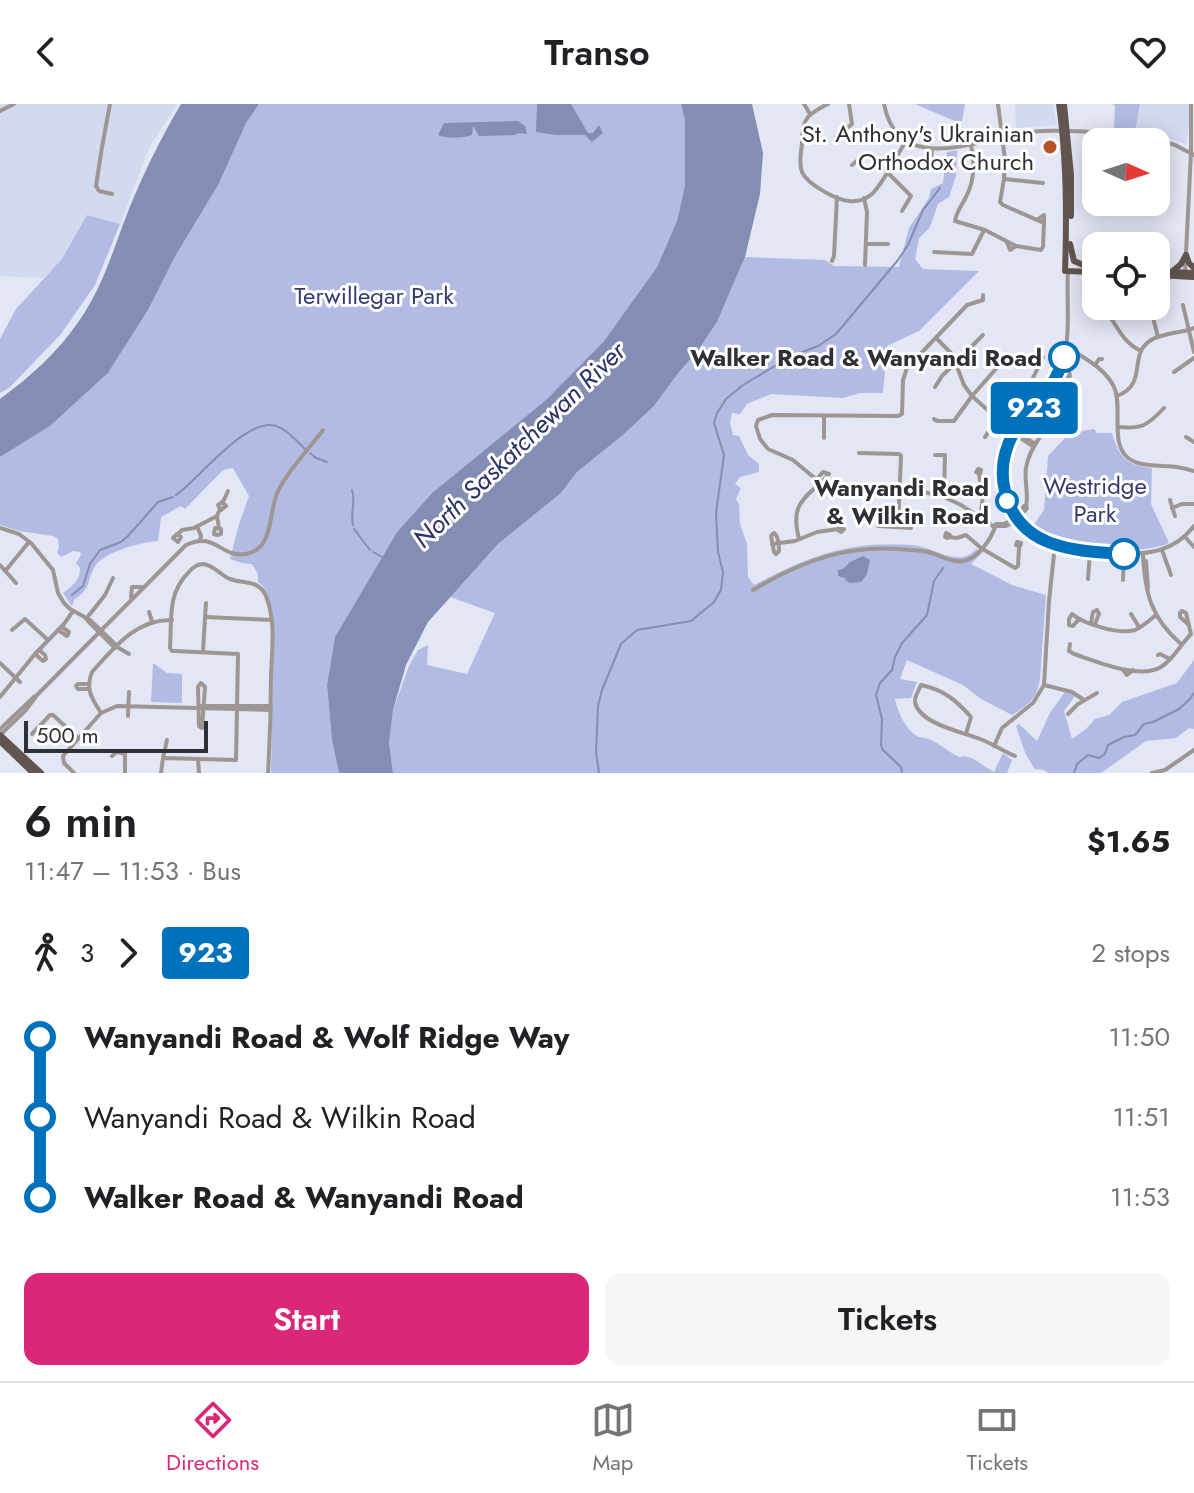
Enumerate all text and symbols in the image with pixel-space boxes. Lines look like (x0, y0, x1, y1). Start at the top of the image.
text: Transo (544, 26, 650, 78)
icon: back (24, 30, 68, 74)
icon: heart (1126, 30, 1170, 74)
place label: St. Anthony's Ukrainian Orthodox Church (802, 116, 1034, 179)
north arrow (1082, 128, 1170, 216)
map controls (1082, 128, 1170, 320)
marker: St. Anthony's Ukrainian Orthodox Church (1041, 138, 1059, 156)
button: locate (1082, 232, 1170, 320)
park label: Terwillegar Park (294, 278, 454, 313)
water label: North Saskatchewan River (404, 332, 635, 557)
place label: Walker Road & Wanyandi Road (690, 340, 1042, 375)
marker: Walker Road & Wanyandi Road (1049, 342, 1079, 372)
line badge: 923 (988, 382, 1080, 434)
text: 923 (1007, 387, 1061, 428)
park label: Westridge Park (1043, 468, 1147, 531)
place label: Wanyandi Road & Wilkin Road (814, 470, 989, 533)
marker: Wanyandi Road & Wilkin Road (996, 490, 1018, 512)
unlabelled marker (1109, 539, 1139, 569)
scale bar (24, 717, 208, 753)
text: 500 m (36, 719, 99, 751)
text: 6 min (24, 790, 137, 854)
text: $1.65 (1087, 820, 1170, 863)
text: 11:47 – 11:53 · Bus (24, 852, 241, 890)
icon: walk (24, 931, 68, 975)
icon: forward (106, 931, 150, 975)
text: 923 (178, 932, 233, 973)
text: 3 (80, 934, 94, 972)
text: 2 stops (1091, 934, 1170, 972)
text: Wanyandi Road & Wolf Ridge Way (84, 1016, 569, 1059)
text: 11:50 (1109, 1018, 1170, 1056)
text: Wanyandi Road & Wilkin Road (84, 1096, 476, 1139)
text: 11:51 (1112, 1098, 1170, 1136)
text: Walker Road & Wanyandi Road (84, 1176, 524, 1219)
text: 11:53 (1110, 1178, 1170, 1216)
button: Start (24, 1273, 589, 1365)
button: Tickets (605, 1273, 1170, 1365)
tab: Directions (166, 1398, 259, 1478)
tab: Map (591, 1398, 635, 1478)
tab: Tickets (967, 1398, 1028, 1478)

